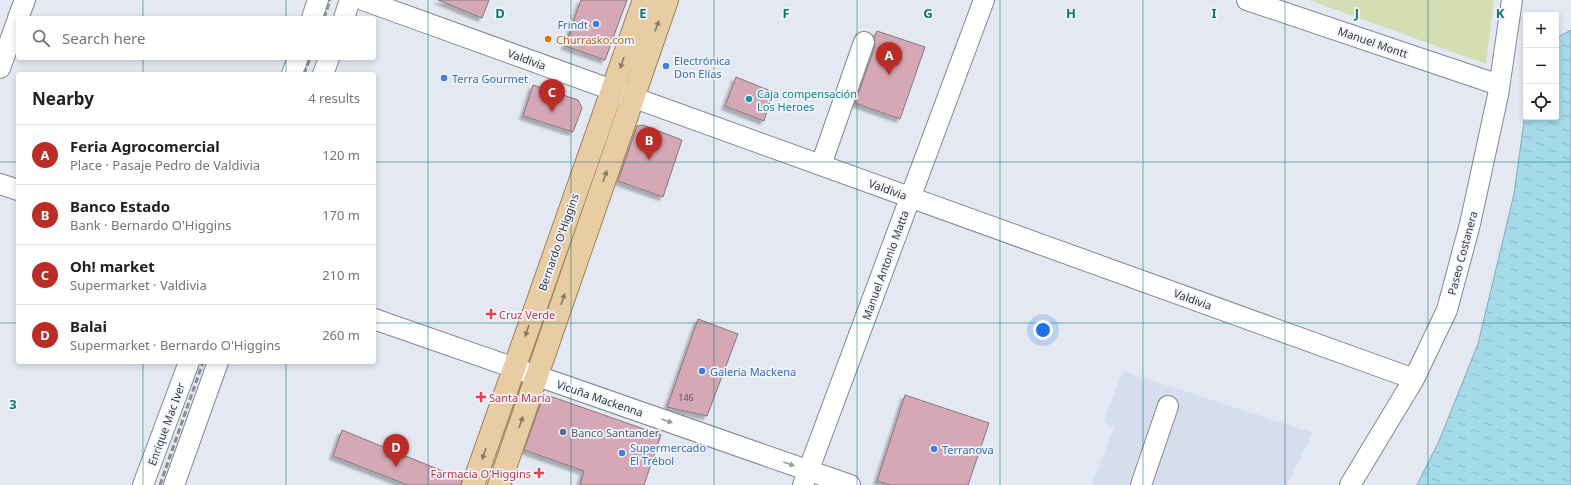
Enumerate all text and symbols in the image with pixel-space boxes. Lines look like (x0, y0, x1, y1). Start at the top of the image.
text: D (495, 4, 505, 22)
text: E (639, 4, 647, 22)
text: F (782, 4, 790, 22)
text: G (923, 4, 933, 22)
text: H (1066, 4, 1076, 22)
text: I (1211, 4, 1217, 22)
text: J (1354, 4, 1359, 22)
text: K (1496, 4, 1505, 22)
map controls (1523, 12, 1559, 120)
button: + (1523, 12, 1559, 48)
search box (16, 16, 376, 60)
place label: Frindt (557, 17, 588, 32)
marker: Frindt (591, 19, 601, 29)
one-way arrow (654, 20, 660, 32)
street label: Manuel Montt (1336, 23, 1410, 61)
icon: search (30, 27, 52, 49)
text: Search here (62, 28, 145, 48)
place label: Churrasko.com (556, 32, 635, 47)
marker: Churrasko.com (543, 34, 553, 44)
pin: A (876, 42, 902, 75)
street label: Valdivia (506, 45, 548, 73)
button: − (1523, 48, 1559, 84)
place label: Electrónica Don Elías (674, 53, 730, 81)
one-way arrow (618, 58, 624, 70)
marker: Electrónica Don Elías (661, 61, 671, 71)
place label: Terra Gourmet (452, 71, 528, 86)
marker: Terra Gourmet (439, 73, 449, 83)
pin: C (539, 79, 565, 112)
button: locate (1523, 84, 1559, 120)
place label: Caja compensación Los Heroes (757, 86, 857, 114)
text: Nearby (32, 87, 94, 110)
text: 4 results (308, 89, 360, 107)
marker: Caja compensación Los Heroes (744, 94, 754, 104)
pin: B (636, 127, 662, 160)
text: Feria Agrocomercial (70, 136, 220, 156)
text: A (41, 146, 50, 164)
text: 120 m (322, 146, 360, 164)
text: Place · Pasaje Pedro de Valdivia (70, 156, 260, 174)
one-way arrow (603, 169, 609, 181)
street label: Valdivia (867, 175, 909, 203)
street label: Bernardo O'Higgins (534, 191, 582, 293)
text: Banco Estado (70, 196, 170, 216)
text: B (41, 206, 49, 224)
text: 170 m (322, 206, 360, 224)
street label: Manuel Antonio Matta (858, 208, 912, 322)
street label: Paseo Costanera (1444, 209, 1480, 297)
text: Bank · Bernardo O'Higgins (70, 216, 231, 234)
text: Oh! market (70, 256, 155, 276)
text: C (41, 266, 49, 284)
text: 210 m (322, 266, 360, 284)
text: Supermarket · Valdivia (70, 276, 207, 294)
street label: Valdivia (1172, 285, 1214, 313)
one-way arrow (561, 292, 567, 304)
place label: Cruz Verde (499, 307, 555, 322)
marker: Cruz Verde (486, 309, 496, 319)
text: Balai (70, 316, 107, 336)
your location (1033, 320, 1053, 340)
one-way arrow (524, 325, 530, 337)
text: D (40, 326, 50, 344)
text: 260 m (322, 326, 360, 344)
text: Supermarket · Bernardo O'Higgins (70, 336, 280, 354)
place label: Galeria Mackena (710, 364, 796, 379)
marker: Galeria Mackena (697, 366, 707, 376)
street label: Vicuña Mackenna (555, 376, 645, 420)
street label: Enrique Mac Iver (144, 380, 188, 468)
place label: Santa María (489, 390, 551, 405)
house number: 146 (678, 391, 694, 404)
marker: Santa María (476, 392, 486, 402)
text: 3 (9, 395, 17, 413)
one-way arrow (519, 415, 525, 427)
one-way arrow (661, 419, 673, 425)
place label: Banco Santander (571, 425, 660, 440)
marker: Banco Santander (558, 427, 568, 437)
pin: D (383, 434, 409, 467)
place label: Supermercado El Trébol (630, 440, 706, 468)
place label: Terranova (942, 442, 994, 457)
marker: Terranova (929, 444, 939, 454)
one-way arrow (481, 448, 487, 460)
marker: Supermercado El Trébol (617, 448, 627, 458)
one-way arrow (784, 461, 796, 467)
place label: Farmacia O'Higgins (430, 466, 531, 481)
marker: Farmacia O'Higgins (534, 468, 544, 478)

